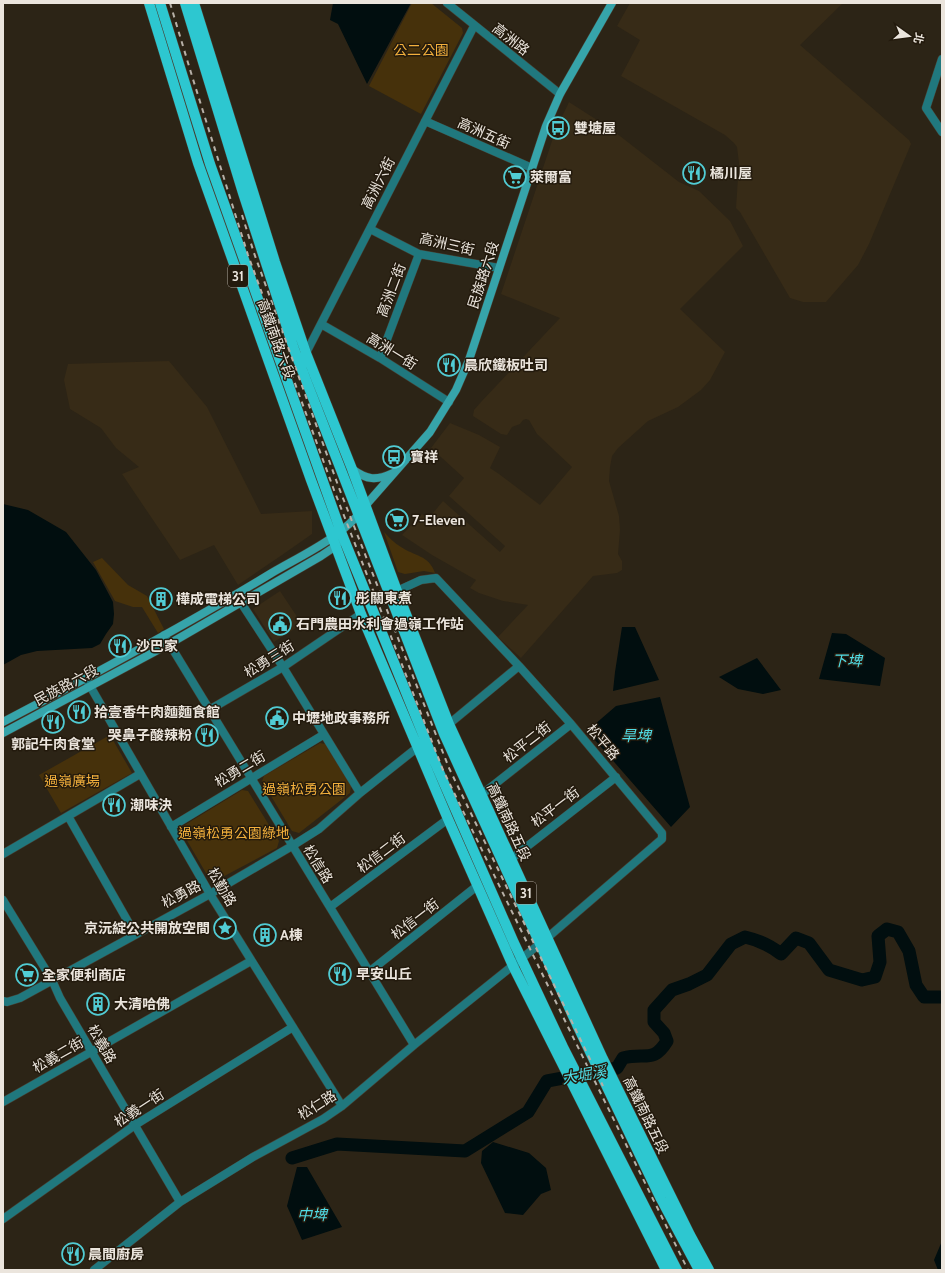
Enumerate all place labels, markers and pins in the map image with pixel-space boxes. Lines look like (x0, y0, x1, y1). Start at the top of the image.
bus stop icon: 雙塘屋 (545, 115, 571, 141)
place label: 雙塘屋 (574, 119, 616, 137)
restaurant icon: 橘川屋 (681, 160, 707, 186)
supermarket icon: 萊爾富 (502, 164, 528, 190)
place label: 橘川屋 (710, 164, 752, 182)
place label: 萊爾富 (530, 168, 572, 186)
restaurant icon: 晨欣鐵板吐司 (436, 352, 462, 378)
place label: 晨欣鐵板吐司 (464, 356, 548, 374)
bus stop icon: 寶祥 (381, 444, 407, 470)
place label: 寶祥 (410, 448, 438, 466)
supermarket icon: 7-Eleven (384, 507, 410, 533)
place label: 7-Eleven (412, 511, 465, 529)
restaurant icon: 彤關東煮 (327, 585, 353, 611)
building icon: 樺成電梯公司 (148, 586, 174, 612)
place label: 彤關東煮 (356, 589, 412, 607)
place label: 樺成電梯公司 (176, 590, 260, 608)
public building icon: 石門農田水利會過嶺工作站 (267, 611, 293, 637)
place label: 石門農田水利會過嶺工作站 (296, 615, 464, 633)
restaurant icon: 沙巴家 (107, 633, 133, 659)
place label: 沙巴家 (136, 637, 178, 655)
restaurant icon: 拾壹香牛肉麵麵食館 (66, 699, 92, 725)
place label: 拾壹香牛肉麵麵食館 (94, 703, 220, 721)
public building icon: 中壢地政事務所 (264, 705, 290, 731)
restaurant icon: 郭記牛肉食堂 (40, 709, 66, 735)
place label: 中壢地政事務所 (292, 709, 390, 727)
restaurant icon: 哭鼻子酸辣粉 (194, 722, 220, 748)
place label: 哭鼻子酸辣粉 (108, 726, 192, 744)
place label: 郭記牛肉食堂 (11, 735, 95, 753)
restaurant icon: 潮味決 (101, 792, 127, 818)
place label: 潮味決 (130, 796, 172, 814)
place icon: 京沅綻公共開放空間 (212, 915, 238, 941)
place label: 京沅綻公共開放空間 (84, 919, 210, 937)
building icon: A棟 (252, 922, 278, 948)
place label: A棟 (280, 926, 303, 944)
restaurant icon: 早安山丘 (327, 961, 353, 987)
supermarket icon: 全家便利商店 (14, 962, 40, 988)
place label: 早安山丘 (356, 965, 412, 983)
place label: 全家便利商店 (42, 966, 126, 984)
building icon: 大清哈佛 (85, 991, 111, 1017)
place label: 大清哈佛 (114, 995, 170, 1013)
restaurant icon: 晨間廚房 (60, 1241, 86, 1267)
place label: 晨間廚房 (88, 1245, 144, 1263)

